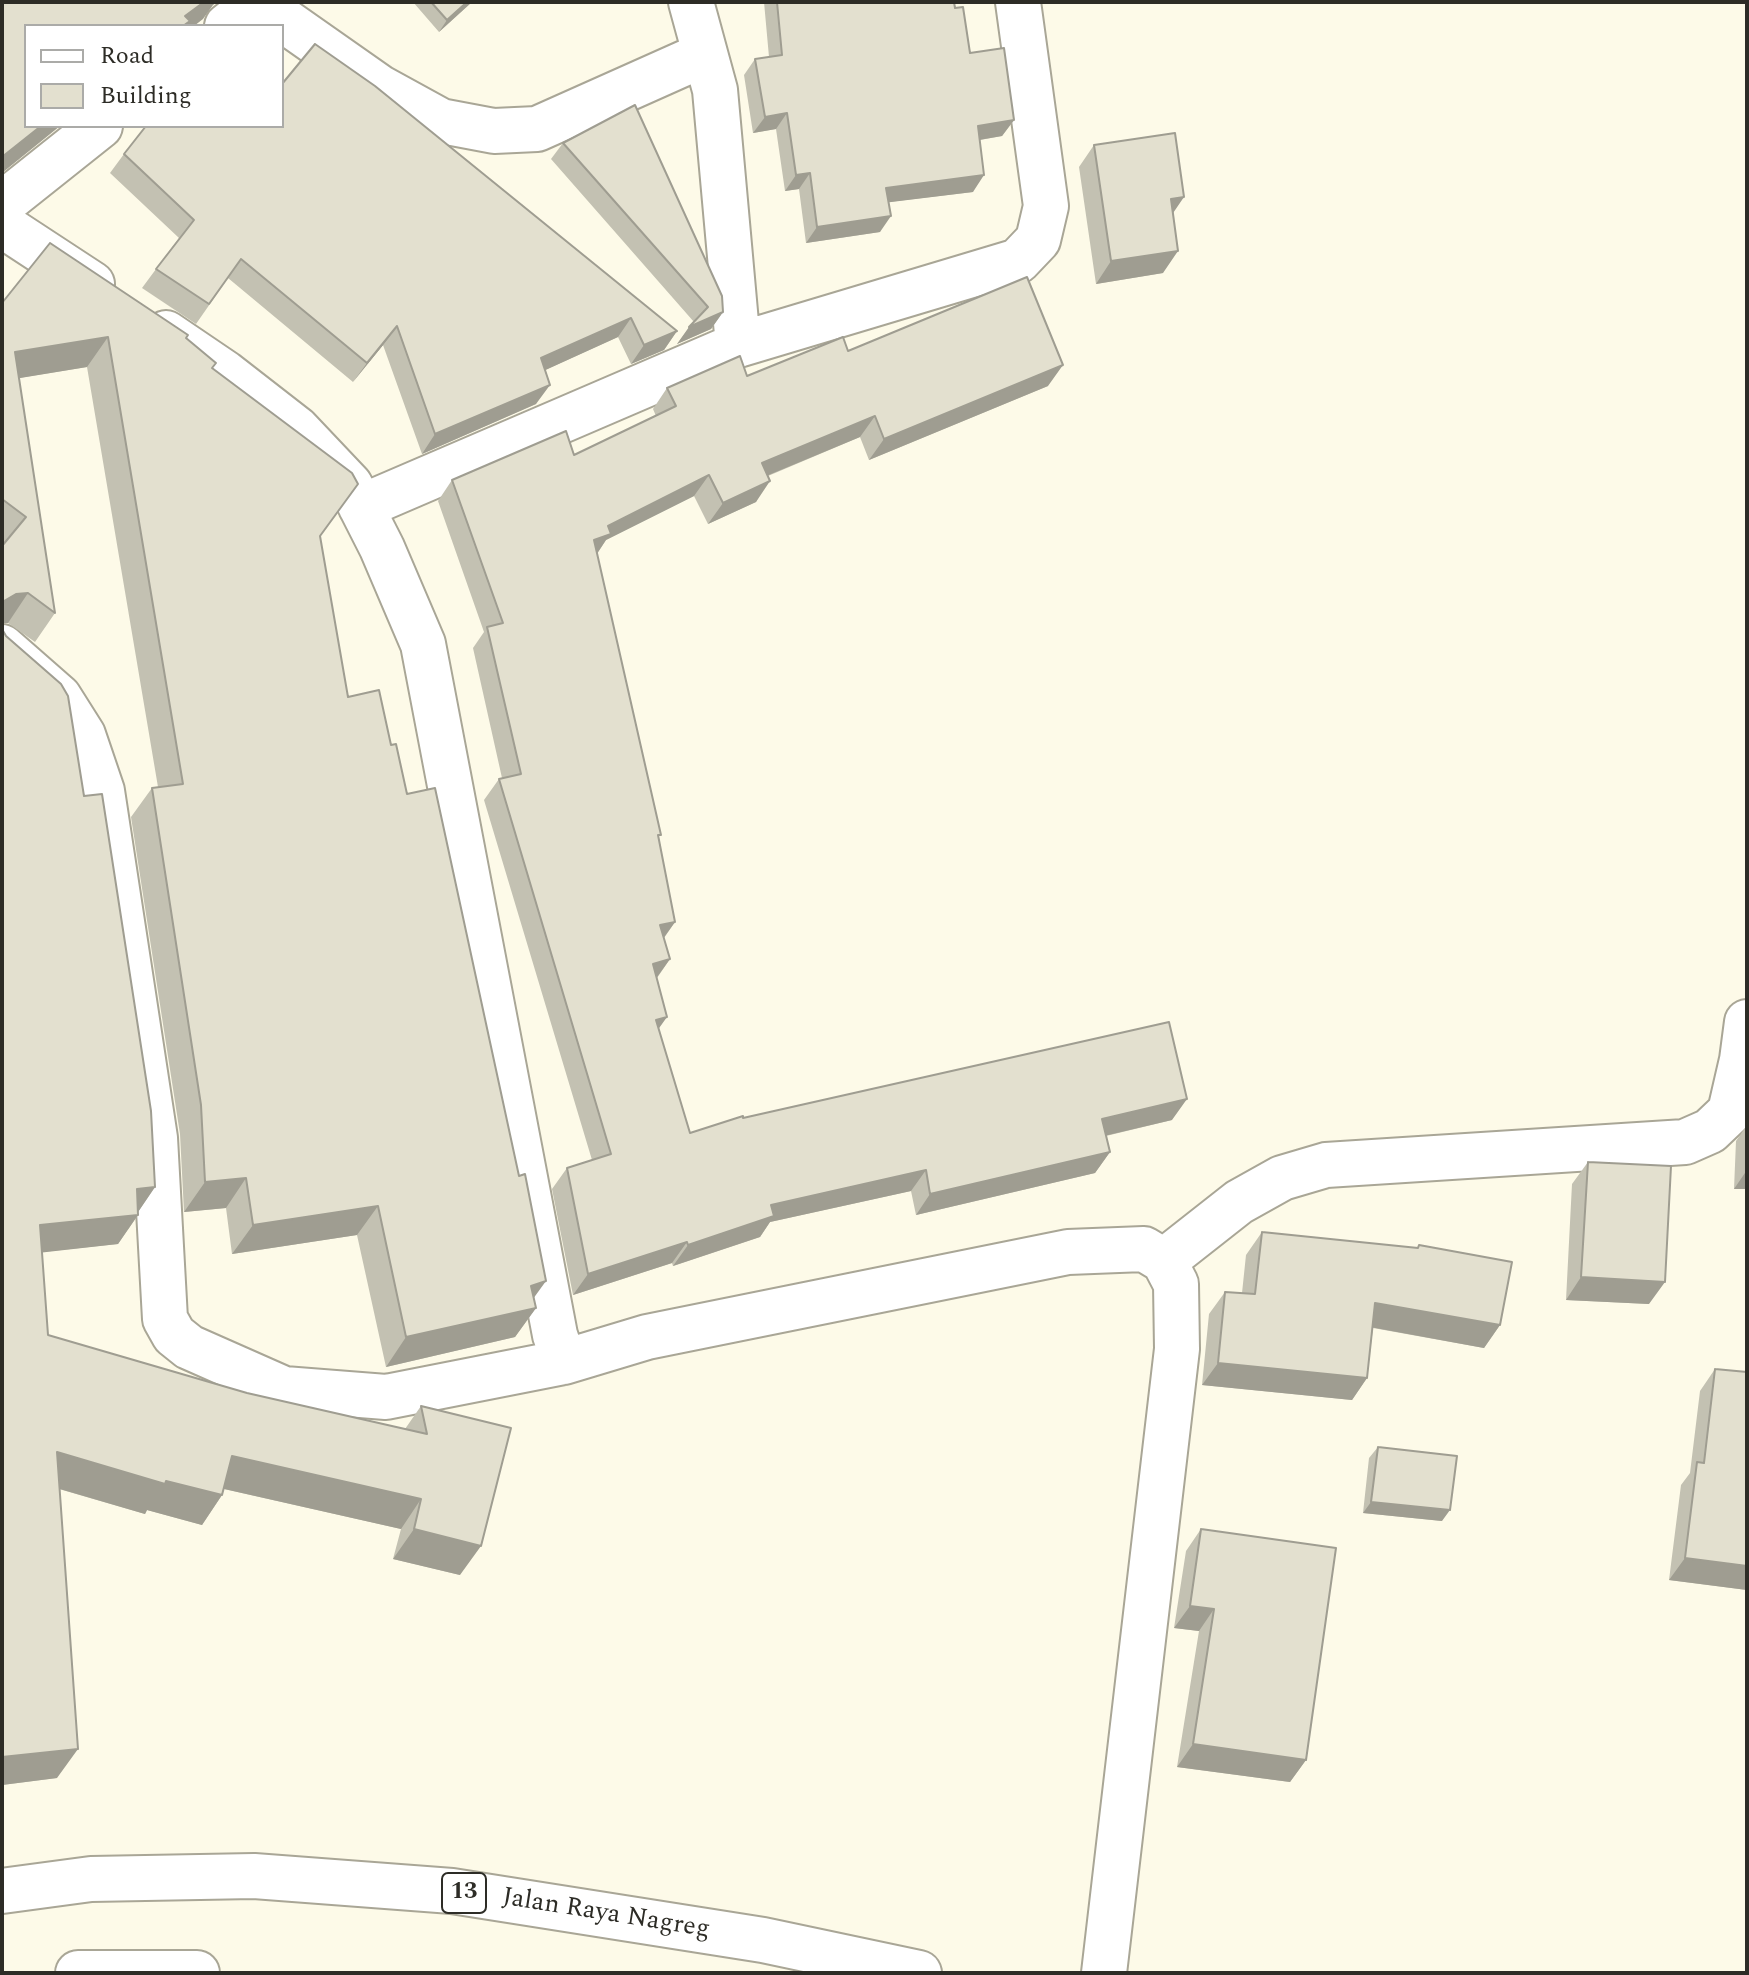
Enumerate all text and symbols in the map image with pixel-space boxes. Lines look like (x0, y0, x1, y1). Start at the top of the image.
legend (24, 24, 284, 128)
text: Road (100, 38, 154, 74)
text: Building (100, 78, 192, 114)
road number: 13 (442, 1873, 486, 1913)
street label: Jalan Raya Nagreg (500, 1883, 712, 1947)

